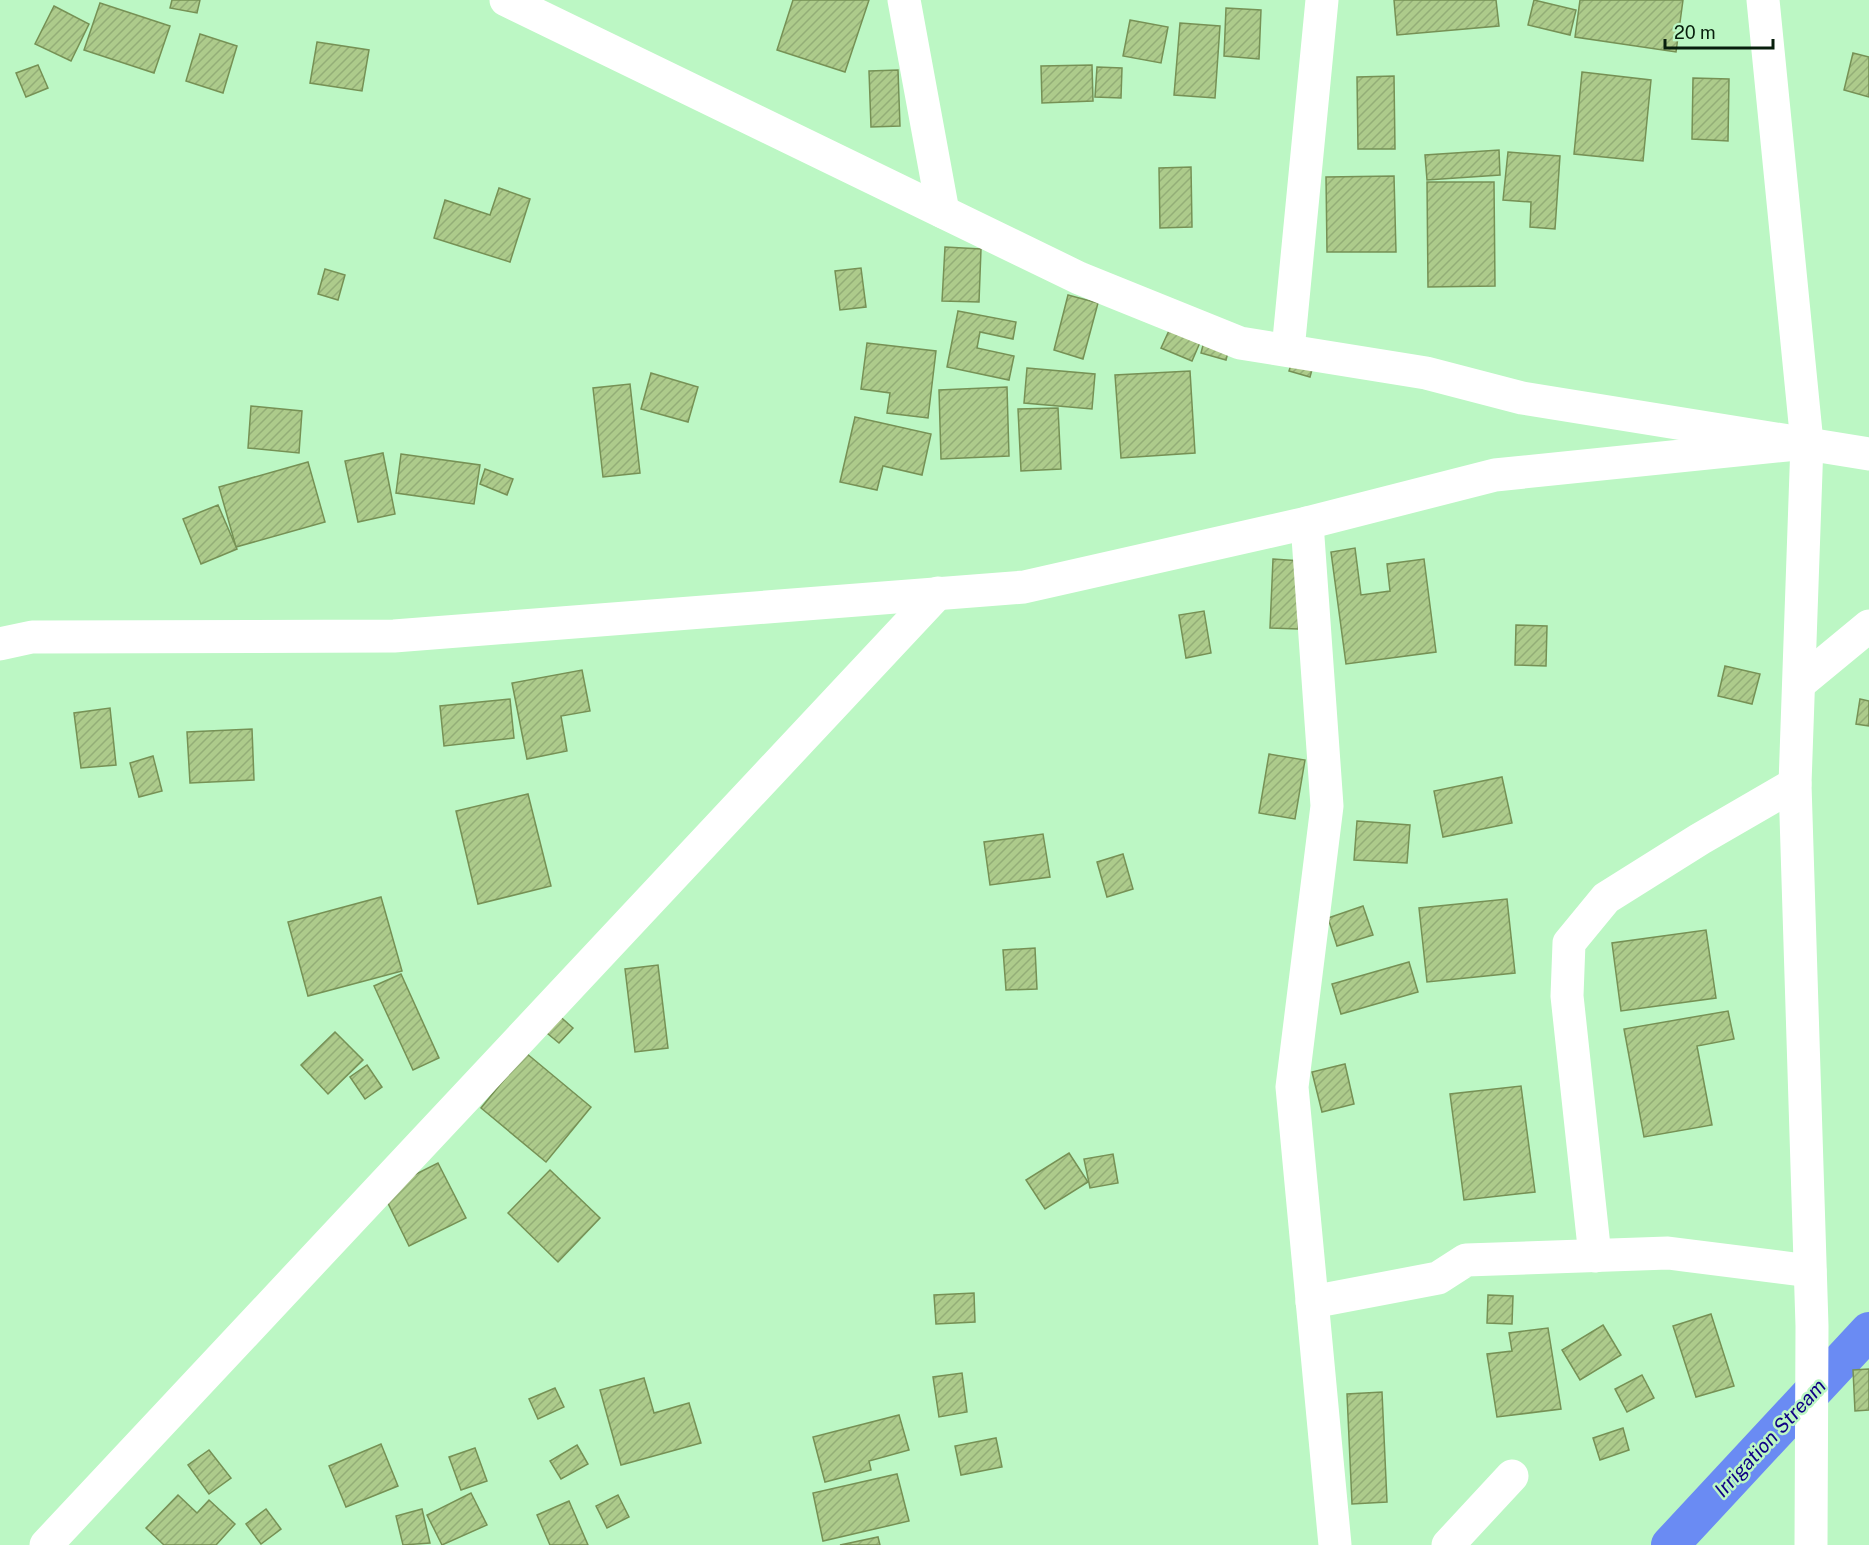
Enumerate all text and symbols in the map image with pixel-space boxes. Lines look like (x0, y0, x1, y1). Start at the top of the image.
scale bar (1665, 12, 1773, 50)
text: 20 m (1674, 22, 1716, 43)
water label: Irrigation Stream (1709, 1374, 1831, 1502)

